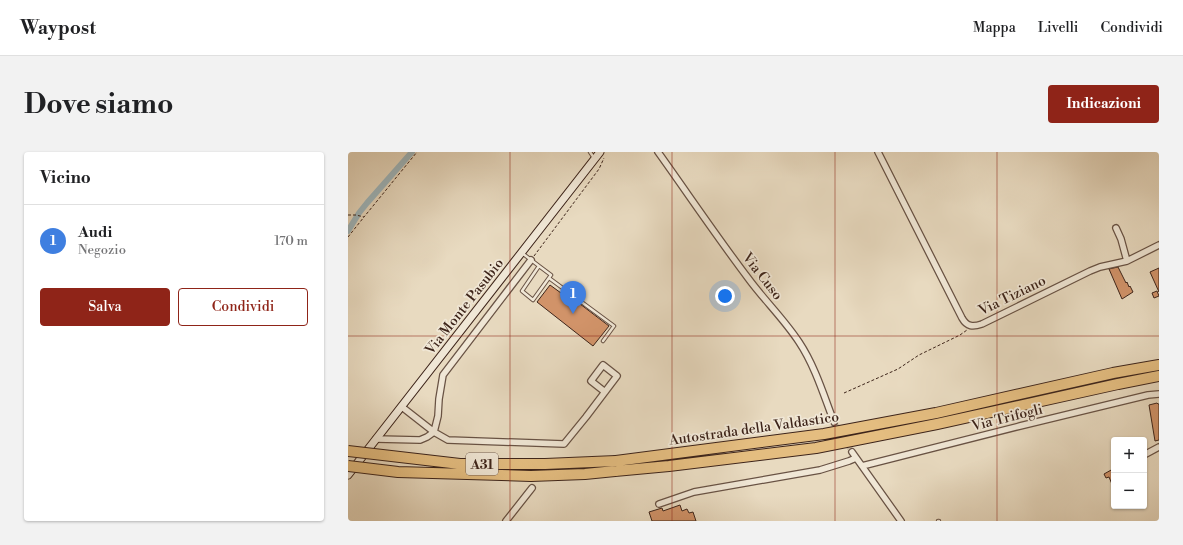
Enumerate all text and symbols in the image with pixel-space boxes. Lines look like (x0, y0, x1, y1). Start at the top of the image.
text: Waypost (20, 16, 96, 40)
text: Mappa (973, 19, 1016, 37)
text: Livelli (1038, 19, 1078, 37)
text: Condividi (1100, 19, 1163, 37)
button: Indicazioni (1048, 85, 1159, 123)
text: Dove siamo (24, 87, 173, 122)
text: Vicino (40, 167, 91, 189)
text: Audi (78, 223, 112, 242)
text: 1 (50, 233, 56, 249)
text: 170 m (274, 233, 308, 249)
text: Negozio (78, 242, 126, 258)
street label: Via Cuso (737, 248, 786, 304)
street label: Via Monte Pasubio (421, 255, 508, 359)
street label: Via Tiziano (975, 272, 1049, 320)
pin: 1 (560, 281, 586, 314)
your location (715, 286, 735, 306)
button: Salva (40, 288, 170, 326)
button: Condividi (178, 288, 308, 326)
street label: Via Trifogli (969, 400, 1045, 436)
street label: Autostrada della Valdastico (667, 408, 840, 450)
map controls (1111, 437, 1147, 509)
button: + (1111, 437, 1147, 473)
road number: A31 (466, 453, 498, 475)
button: − (1111, 473, 1147, 509)

